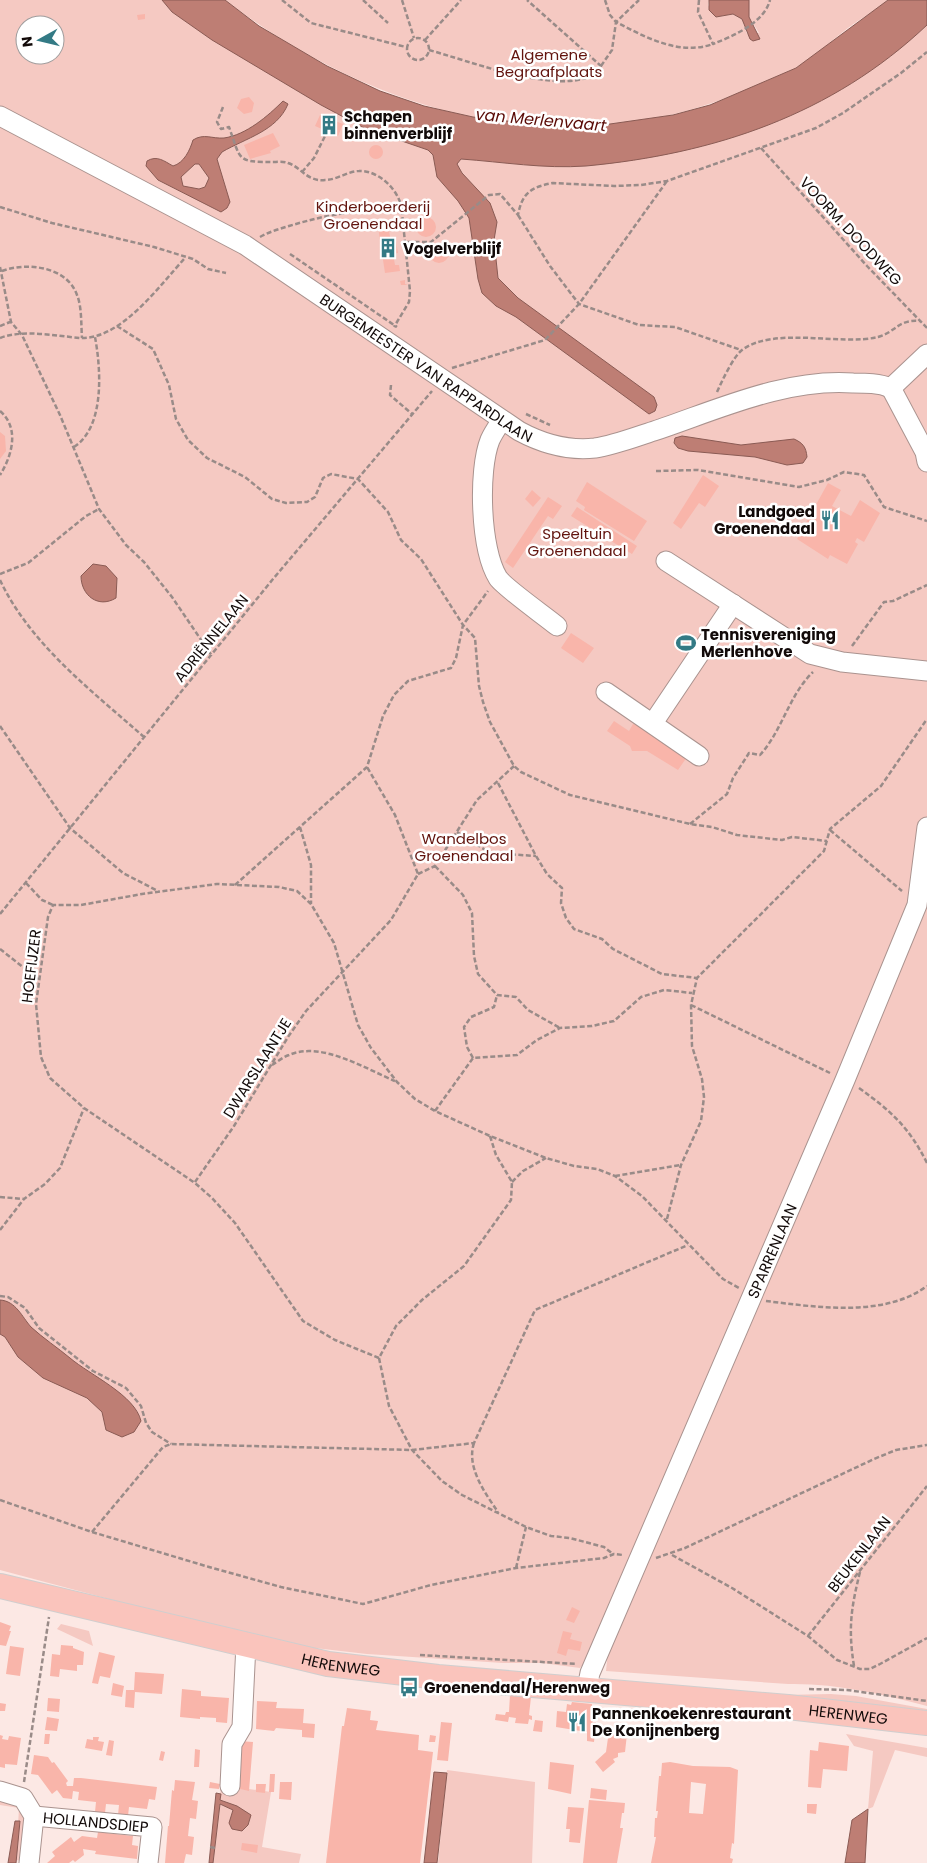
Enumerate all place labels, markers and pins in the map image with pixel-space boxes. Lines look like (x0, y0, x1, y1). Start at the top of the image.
place label: Schapen binnenverblijf (344, 106, 453, 144)
building icon: Schapen binnenverblijf (318, 114, 340, 136)
building icon: Vogelverblijf (377, 237, 399, 259)
place label: Vogelverblijf (403, 238, 502, 259)
place label: Landgoed Groenendaal (714, 501, 815, 539)
restaurant icon: Landgoed Groenendaal (819, 509, 841, 531)
place label: Tennisvereniging Merlenhove (701, 624, 836, 662)
sports icon: Tennisvereniging Merlenhove (675, 632, 697, 654)
bus stop icon: Groenendaal/Herenweg (398, 1676, 420, 1698)
place label: Groenendaal/Herenweg (424, 1677, 610, 1698)
place label: Pannenkoekenrestaurant De Konijnenberg (592, 1703, 791, 1741)
restaurant icon: Pannenkoekenrestaurant De Konijnenberg (566, 1711, 588, 1733)

